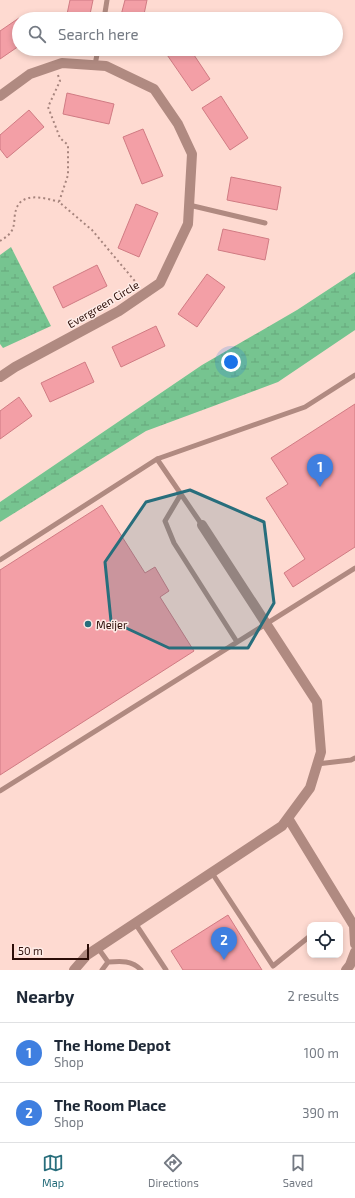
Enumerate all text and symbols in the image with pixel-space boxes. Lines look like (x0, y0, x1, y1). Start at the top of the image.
search box (12, 12, 343, 56)
icon: search (26, 23, 48, 45)
text: Search here (58, 25, 139, 43)
street label: Evergreen Circle (65, 278, 141, 330)
your location (221, 352, 241, 372)
pin: 1 (307, 454, 333, 487)
place label: Meijer (96, 618, 128, 632)
marker: Meijer (83, 619, 93, 629)
map controls (307, 922, 343, 958)
button: locate (307, 922, 343, 958)
pin: 2 (211, 927, 237, 960)
scale bar (12, 942, 89, 961)
text: 50 m (18, 944, 43, 957)
text: Nearby (16, 986, 74, 1006)
text: 2 results (287, 988, 339, 1004)
text: The Home Depot (54, 1036, 171, 1054)
text: 1 (26, 1045, 32, 1061)
text: 100 m (304, 1045, 339, 1061)
text: Shop (54, 1054, 84, 1070)
text: The Room Place (54, 1096, 166, 1114)
text: 2 (25, 1105, 33, 1121)
text: 390 m (302, 1105, 339, 1121)
text: Shop (54, 1114, 84, 1130)
tab: Map (42, 1152, 64, 1189)
tab: Directions (148, 1152, 199, 1189)
tab: Saved (283, 1152, 313, 1189)

